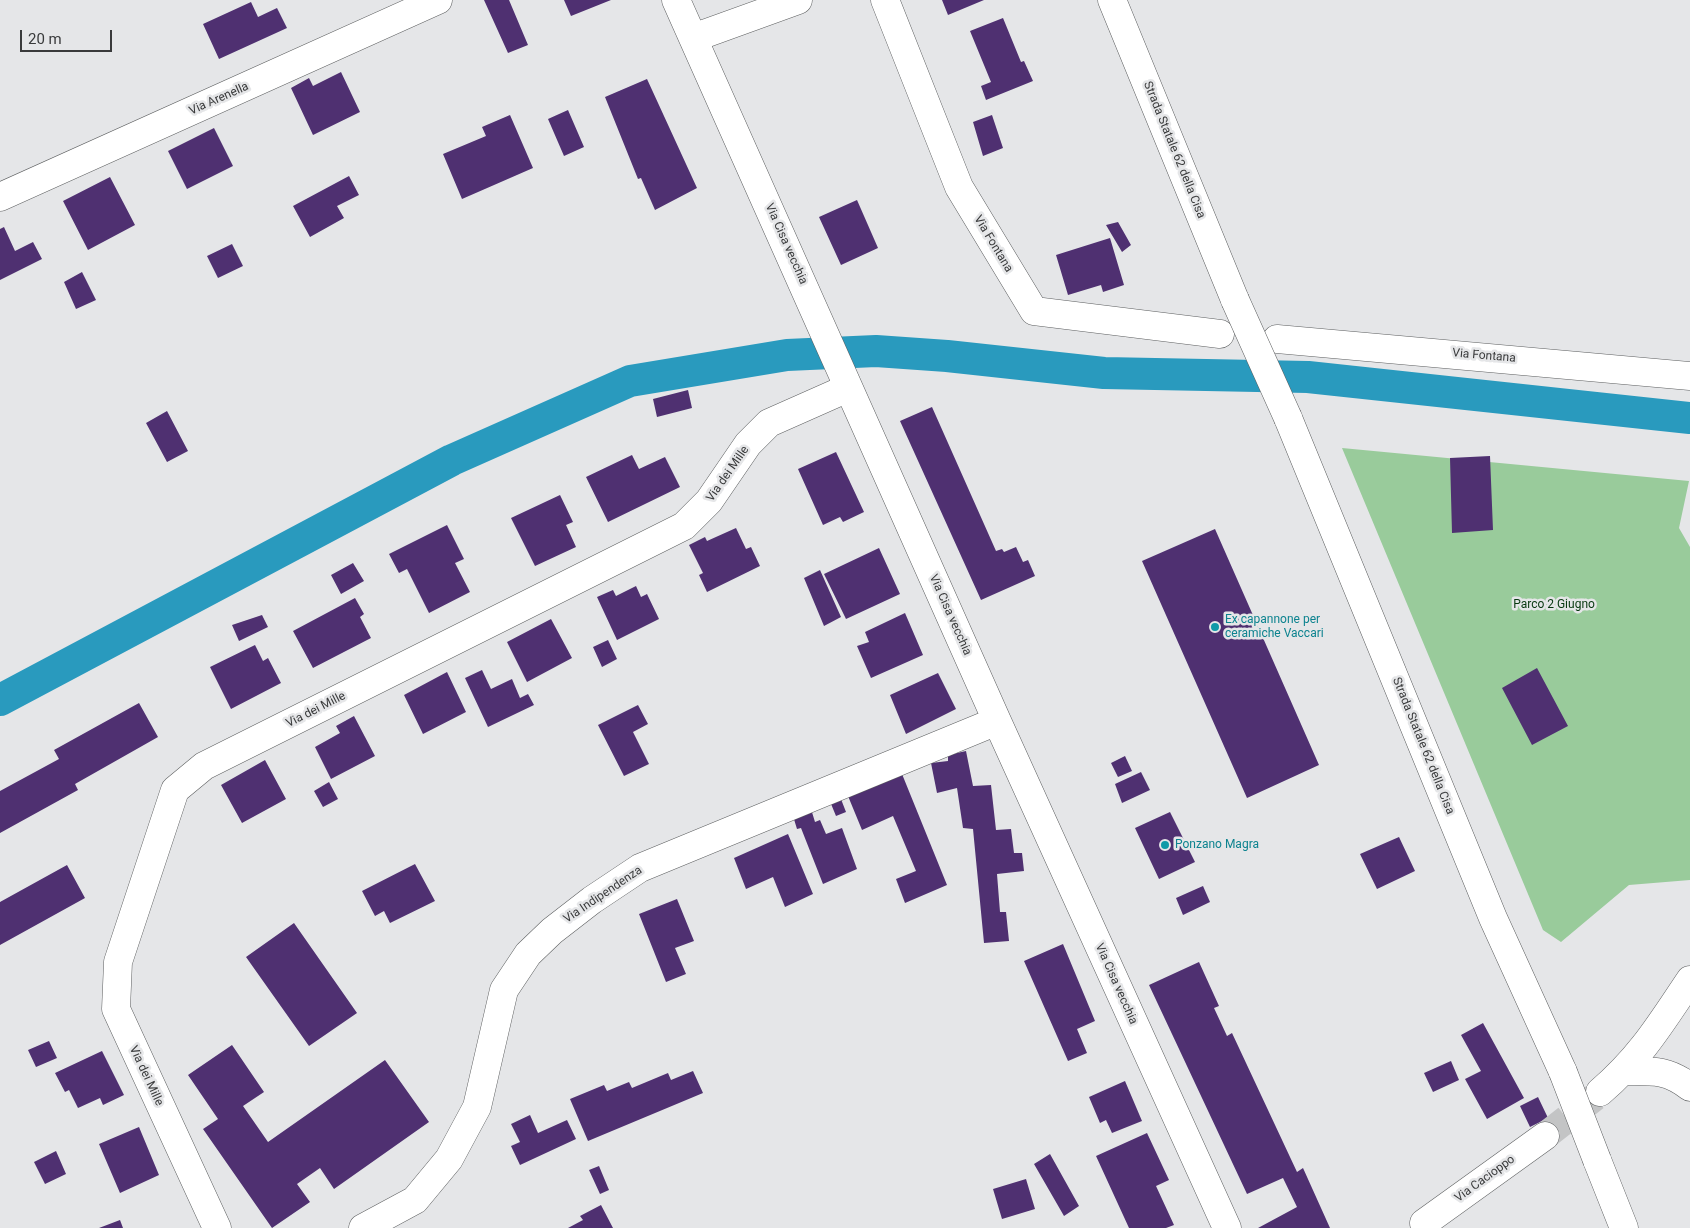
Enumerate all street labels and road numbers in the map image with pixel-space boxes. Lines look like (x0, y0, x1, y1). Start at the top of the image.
street label: Via Arenella (187, 79, 251, 119)
street label: Strada Statale 62 della Cisa (1140, 79, 1208, 221)
street label: Via Cisa vecchia (762, 201, 810, 287)
street label: Via Fontana (970, 213, 1016, 275)
street label: Via Fontana (1452, 346, 1516, 366)
street label: Via dei Mille (704, 443, 752, 505)
street label: Via Cisa vecchia (926, 572, 974, 658)
street label: Strada Statale 62 della Cisa (1389, 675, 1457, 817)
street label: Via dei Mille (284, 689, 348, 731)
street label: Via Indipendenza (561, 863, 645, 927)
street label: Via Cisa vecchia (1092, 941, 1140, 1027)
street label: Via dei Mille (126, 1044, 166, 1108)
street label: Via Cacioppo (1452, 1152, 1518, 1206)

